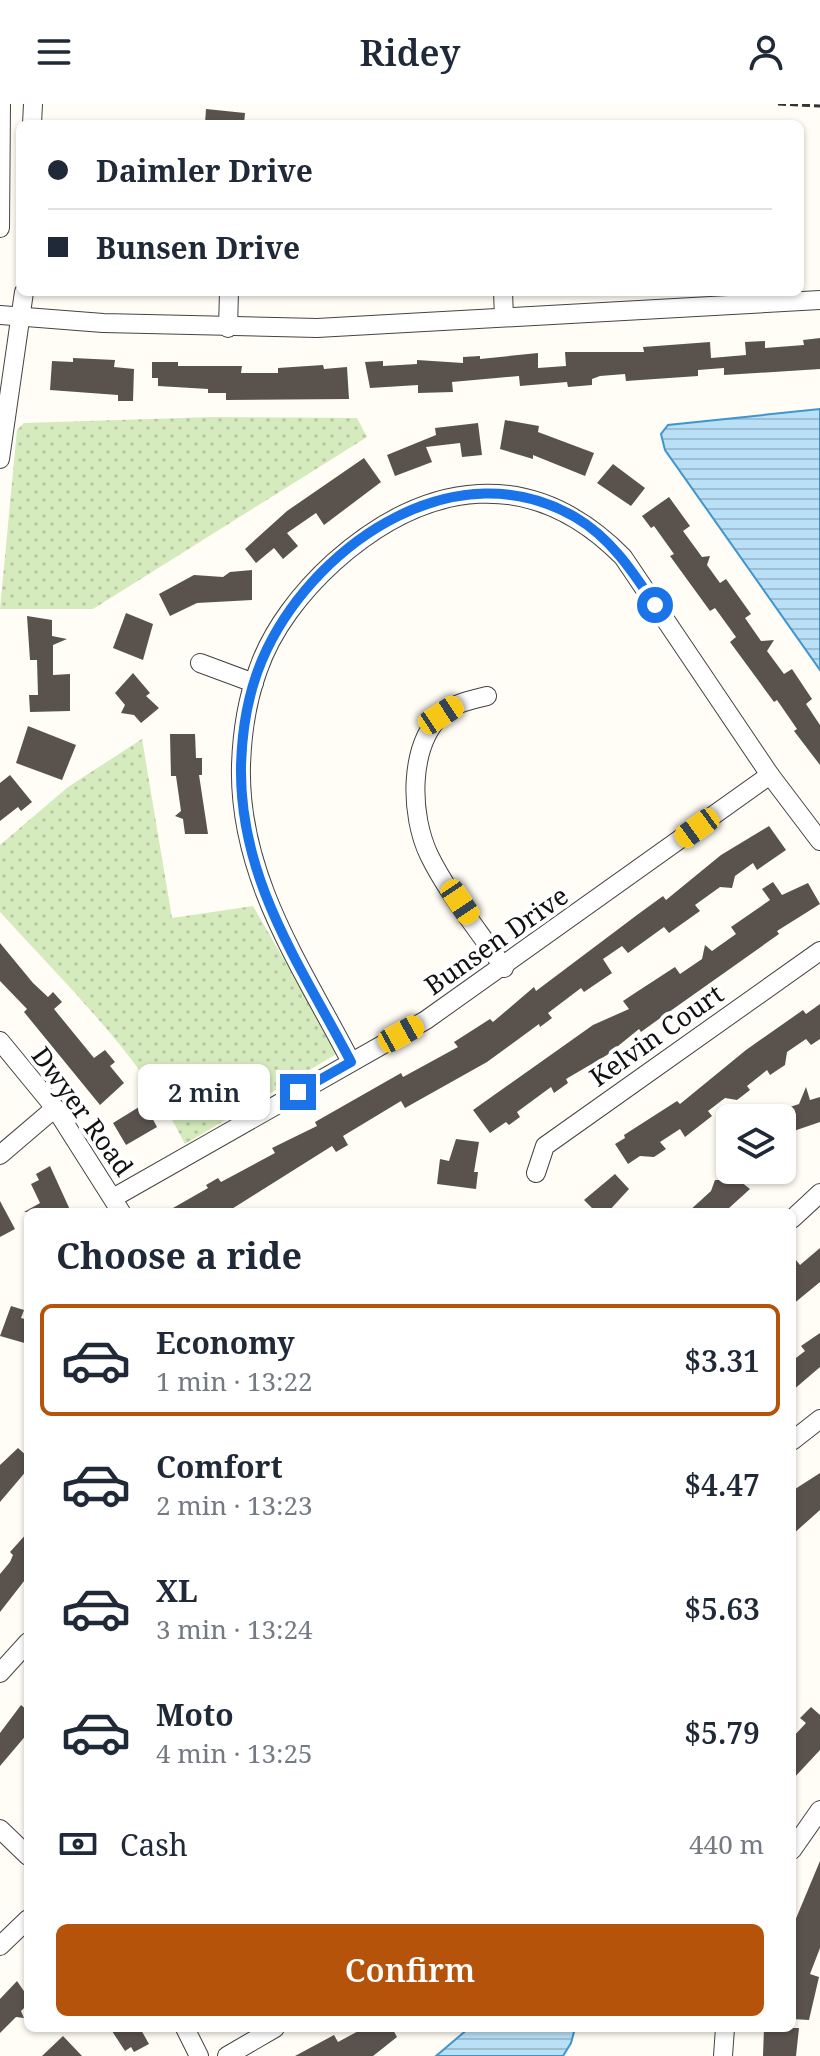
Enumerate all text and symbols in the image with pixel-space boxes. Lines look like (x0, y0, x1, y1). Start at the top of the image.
text: Ridey (360, 28, 460, 77)
icon: menu (32, 30, 76, 74)
icon: person (744, 30, 788, 74)
text: Daimler Drive (96, 150, 313, 191)
text: Bunsen Drive (96, 227, 300, 268)
route start (637, 587, 673, 623)
car (414, 692, 468, 738)
car (671, 804, 723, 852)
car (437, 875, 483, 929)
street label: Bunsen Drive (417, 877, 575, 1003)
street label: Kelvin Court (582, 976, 730, 1094)
car (374, 1012, 428, 1056)
street label: Dwyer Road (24, 1039, 142, 1183)
callout: 2 min (138, 1064, 270, 1120)
text: 2 min (168, 1074, 240, 1110)
route end (280, 1074, 316, 1110)
map controls (716, 1104, 796, 1184)
button: layers (716, 1104, 796, 1184)
text: Choose a ride (56, 1231, 302, 1280)
text: Economy (156, 1322, 295, 1363)
icon: car (60, 1324, 132, 1396)
text: $3.31 (684, 1340, 760, 1381)
text: 1 min · 13:22 (156, 1363, 313, 1399)
text: Comfort (156, 1446, 283, 1487)
icon: car (60, 1448, 132, 1520)
text: $4.47 (684, 1464, 760, 1505)
text: 2 min · 13:23 (156, 1487, 313, 1523)
text: XL (156, 1570, 198, 1611)
icon: car (60, 1572, 132, 1644)
text: $5.63 (684, 1588, 760, 1629)
text: 3 min · 13:24 (156, 1611, 313, 1647)
text: Moto (156, 1694, 234, 1735)
icon: car (60, 1696, 132, 1768)
text: $5.79 (684, 1712, 760, 1753)
text: 4 min · 13:25 (156, 1735, 313, 1771)
icon: cash (56, 1822, 100, 1866)
text: Cash (120, 1824, 188, 1865)
text: 440 m (689, 1826, 764, 1862)
button: Confirm (56, 1924, 764, 2016)

